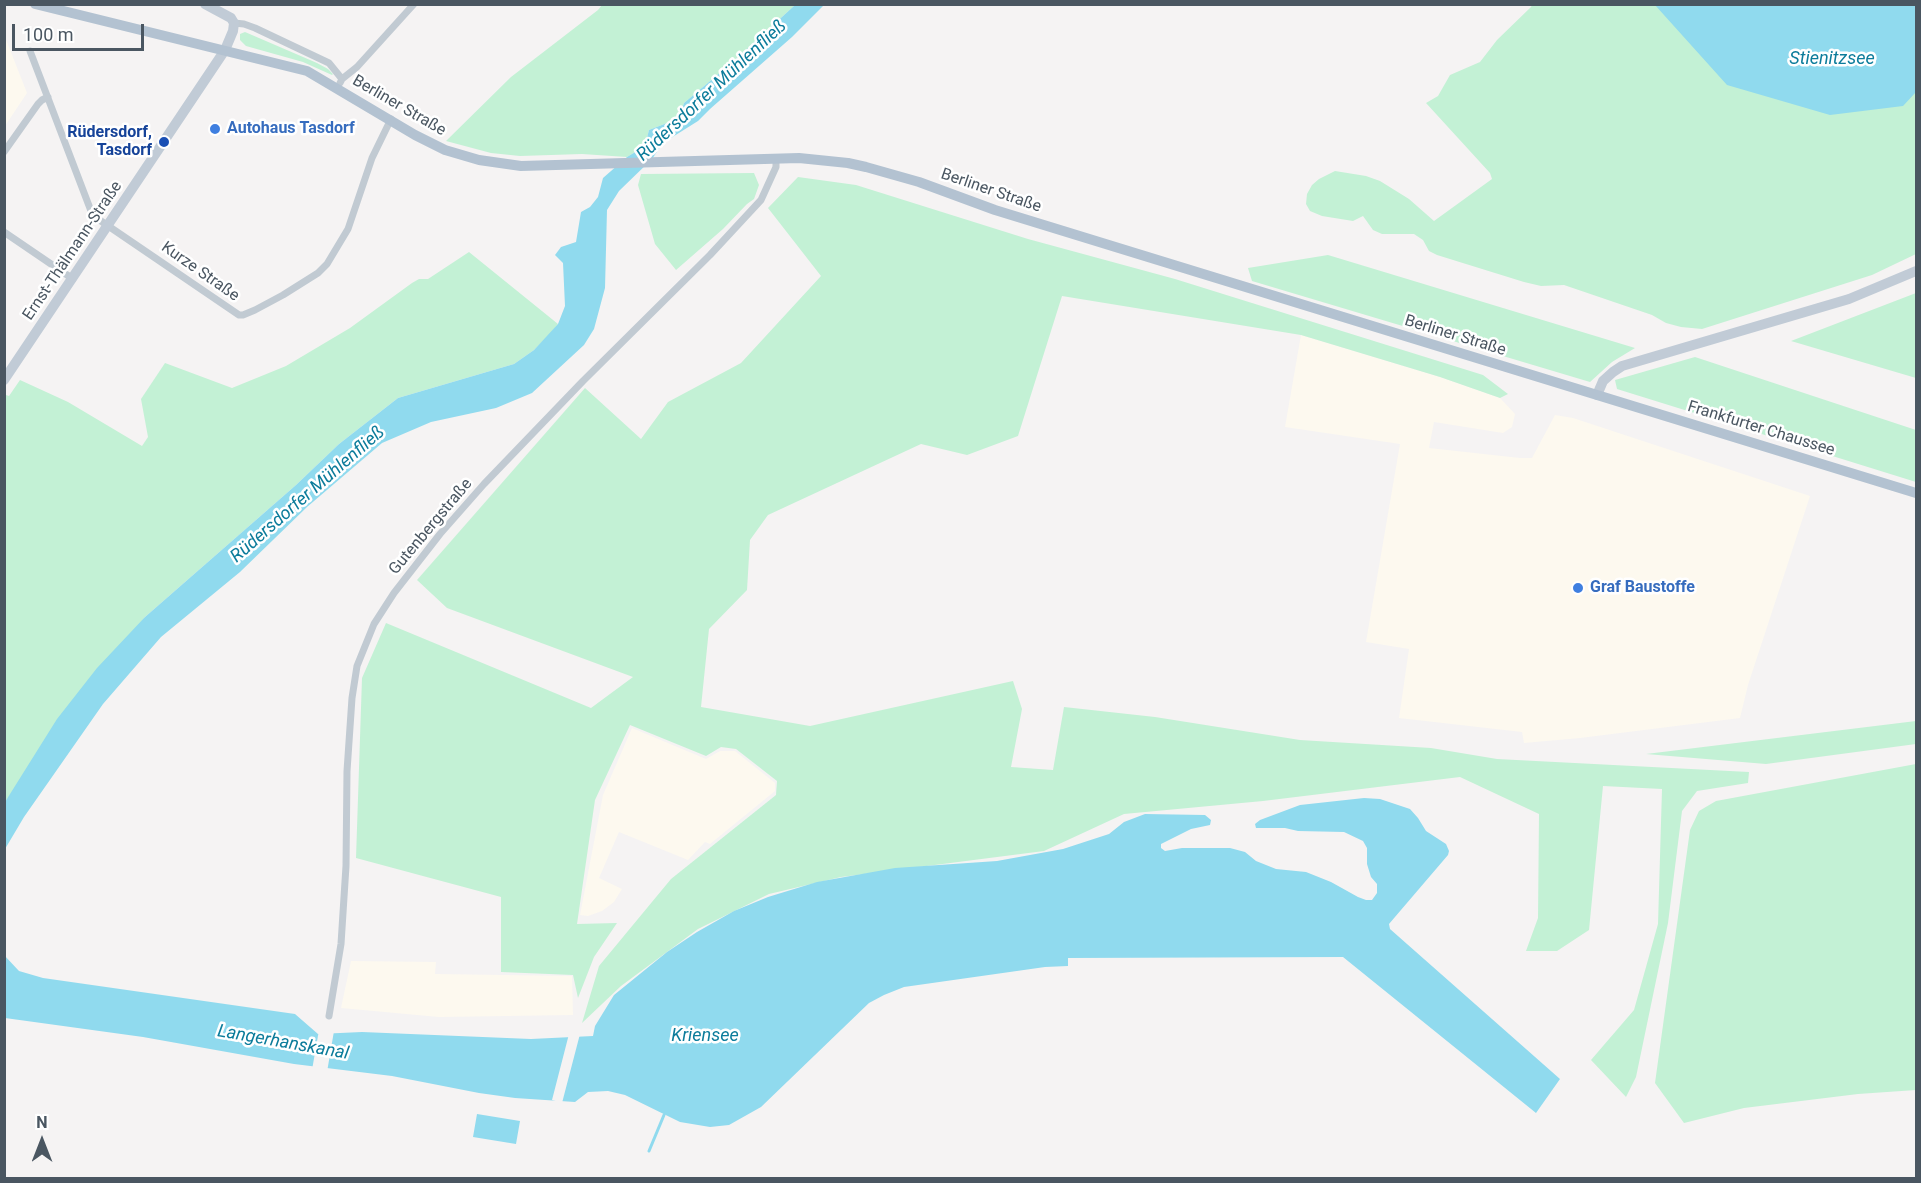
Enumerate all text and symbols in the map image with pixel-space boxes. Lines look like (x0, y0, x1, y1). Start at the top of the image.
scale bar (15, 12, 147, 50)
water label: Rüdersdorfer Mühlenfließ (633, 16, 791, 166)
text: 100 m (23, 24, 74, 45)
water label: Stienitzsee (1789, 48, 1875, 70)
street label: Berliner Straße (349, 71, 449, 141)
place label: Autohaus Tasdorf (227, 119, 355, 139)
marker: Autohaus Tasdorf (208, 122, 222, 136)
place label: Rüdersdorf, Tasdorf (67, 123, 152, 161)
marker: Rüdersdorf, Tasdorf (157, 135, 171, 149)
street label: Berliner Straße (938, 165, 1044, 217)
street label: Ernst-Thälmann-Straße (19, 178, 127, 324)
street label: Kurze Straße (157, 238, 243, 306)
street label: Berliner Straße (1402, 311, 1508, 361)
street label: Frankfurter Chaussee (1685, 397, 1837, 461)
water label: Rüdersdorfer Mühlenfließ (227, 422, 389, 568)
street label: Gutenbergstraße (385, 475, 477, 579)
place label: Graf Baustoffe (1590, 578, 1695, 598)
marker: Graf Baustoffe (1571, 581, 1585, 595)
water label: Langerhanskanal (216, 1021, 350, 1065)
water label: Kriensee (671, 1025, 739, 1047)
north arrow (12, 1111, 72, 1171)
text: N (36, 1113, 48, 1132)

